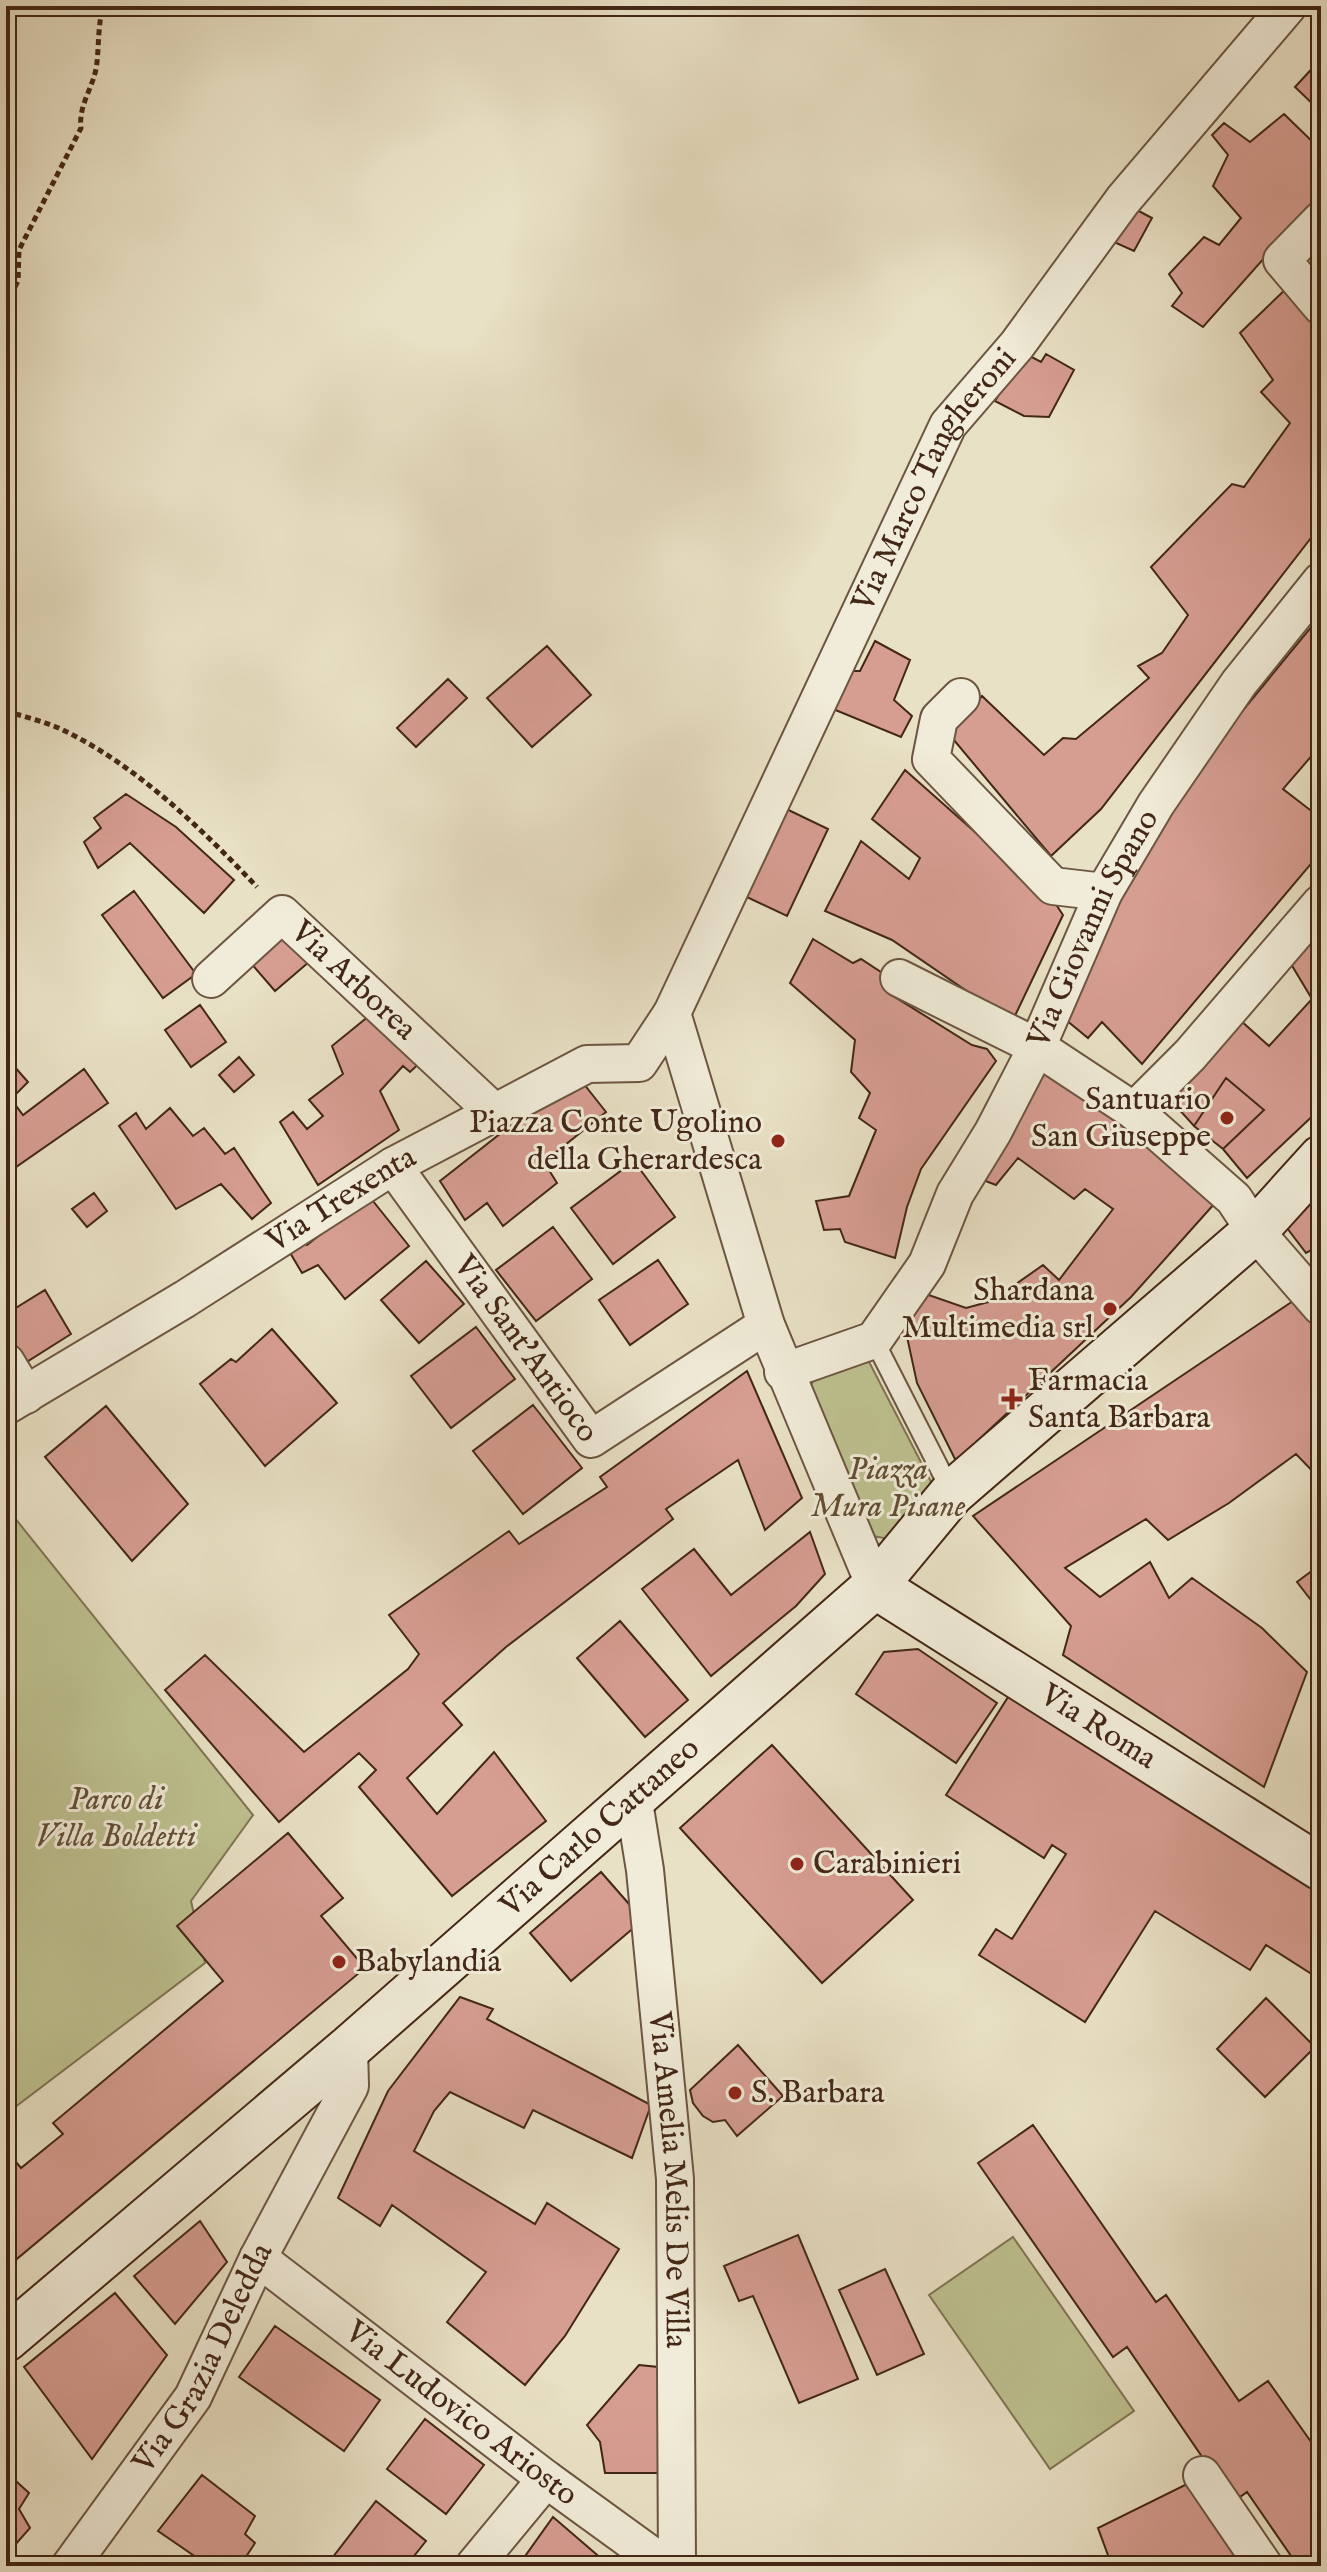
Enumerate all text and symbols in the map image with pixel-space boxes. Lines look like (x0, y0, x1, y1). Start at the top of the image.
street label: Via Marco Tangheroni (842, 339, 1026, 619)
street label: Via Giovanni Spano (1018, 802, 1169, 1055)
street label: Via Arborea (281, 911, 425, 1050)
place label: Santuario San Giuseppe (1031, 1080, 1211, 1158)
place label: Piazza Conte Ugolino della Gherardesca (469, 1103, 762, 1181)
marker: Santuario San Giuseppe (1218, 1109, 1236, 1127)
marker: Piazza Conte Ugolino della Gherardesca (769, 1132, 787, 1150)
street label: Via Trexenta (258, 1137, 423, 1263)
street label: Via Sant'Antioco (443, 1246, 608, 1451)
place label: Shardana Multimedia srl (902, 1271, 1094, 1349)
marker: Shardana Multimedia srl (1101, 1300, 1119, 1318)
place label: Farmacia Santa Barbara (1028, 1361, 1210, 1439)
marker: Farmacia Santa Barbara (1003, 1390, 1021, 1408)
park label: Piazza Mura Pisane (811, 1450, 966, 1528)
street label: Via Roma (1031, 1674, 1164, 1779)
street label: Via Carlo Cattaneo (491, 1729, 709, 1927)
park label: Parco di Villa Boldetti (36, 1780, 198, 1858)
place label: Carabinieri (813, 1844, 961, 1885)
marker: Carabinieri (788, 1855, 806, 1873)
place label: Babylandia (355, 1942, 501, 1983)
marker: Babylandia (330, 1953, 348, 1971)
street label: Via Amelia Melis De Villa (638, 2009, 696, 2349)
place label: S. Barbara (751, 2073, 885, 2114)
marker: S. Barbara (726, 2084, 744, 2102)
street label: Via Grazia Deledda (123, 2236, 283, 2482)
street label: Via Ludovico Ariosto (336, 2311, 586, 2516)

